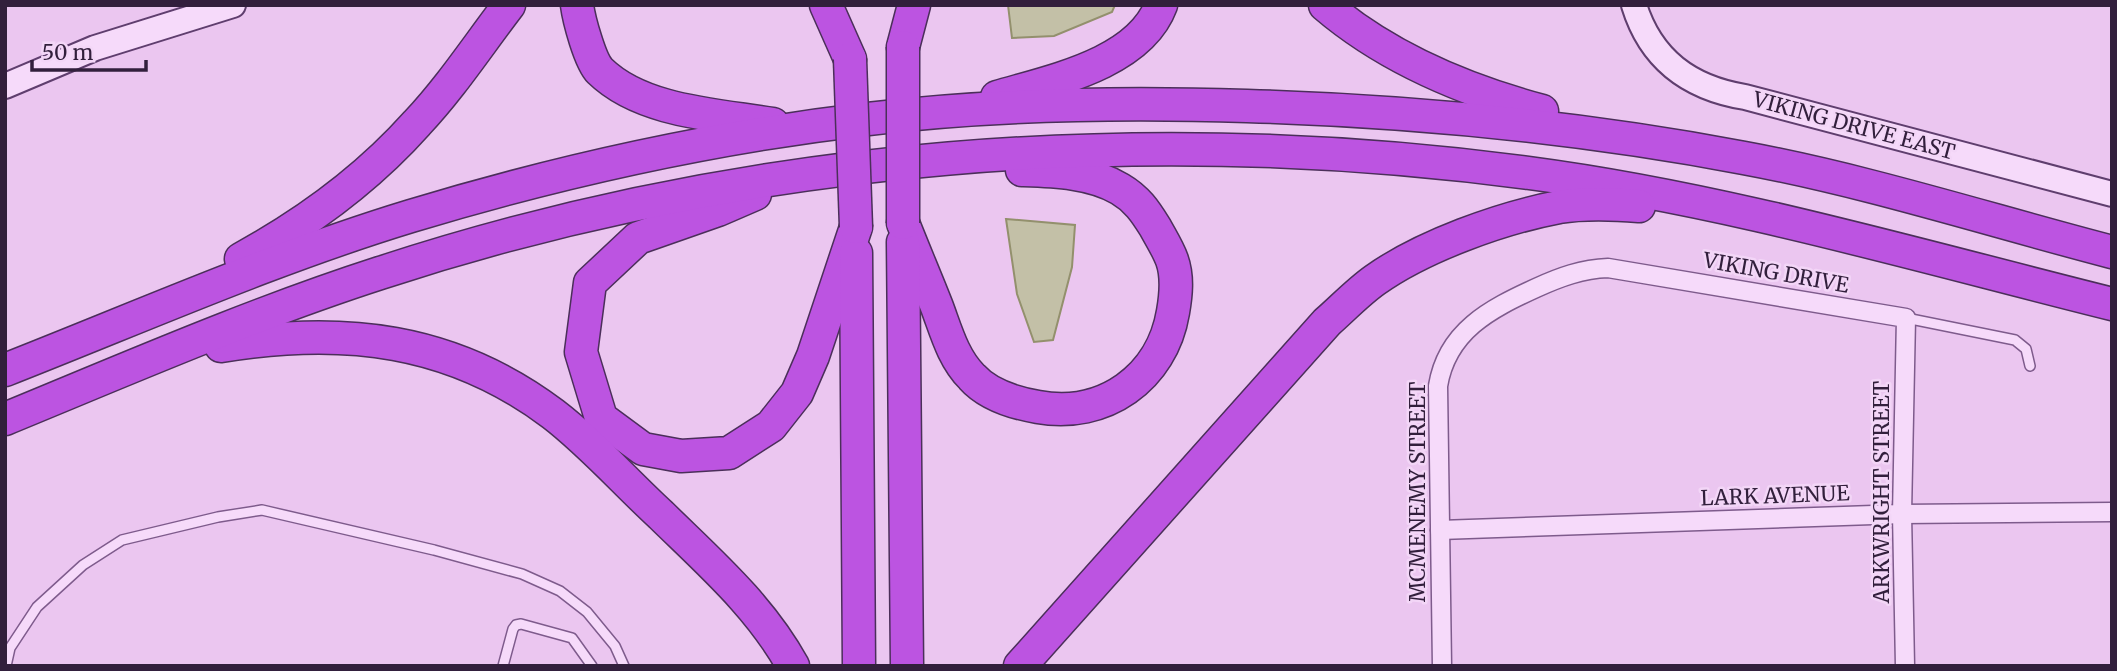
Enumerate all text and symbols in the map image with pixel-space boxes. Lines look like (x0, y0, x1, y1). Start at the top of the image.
scale bar (32, 28, 145, 72)
text: 50 m (42, 39, 93, 66)
street label: VIKING DRIVE EAST (1749, 85, 1958, 166)
street label: VIKING DRIVE (1700, 246, 1852, 299)
street label: ARKWRIGHT STREET (1868, 380, 1895, 604)
street label: MCMENEMY STREET (1404, 381, 1431, 602)
street label: LARK AVENUE (1700, 479, 1851, 512)

